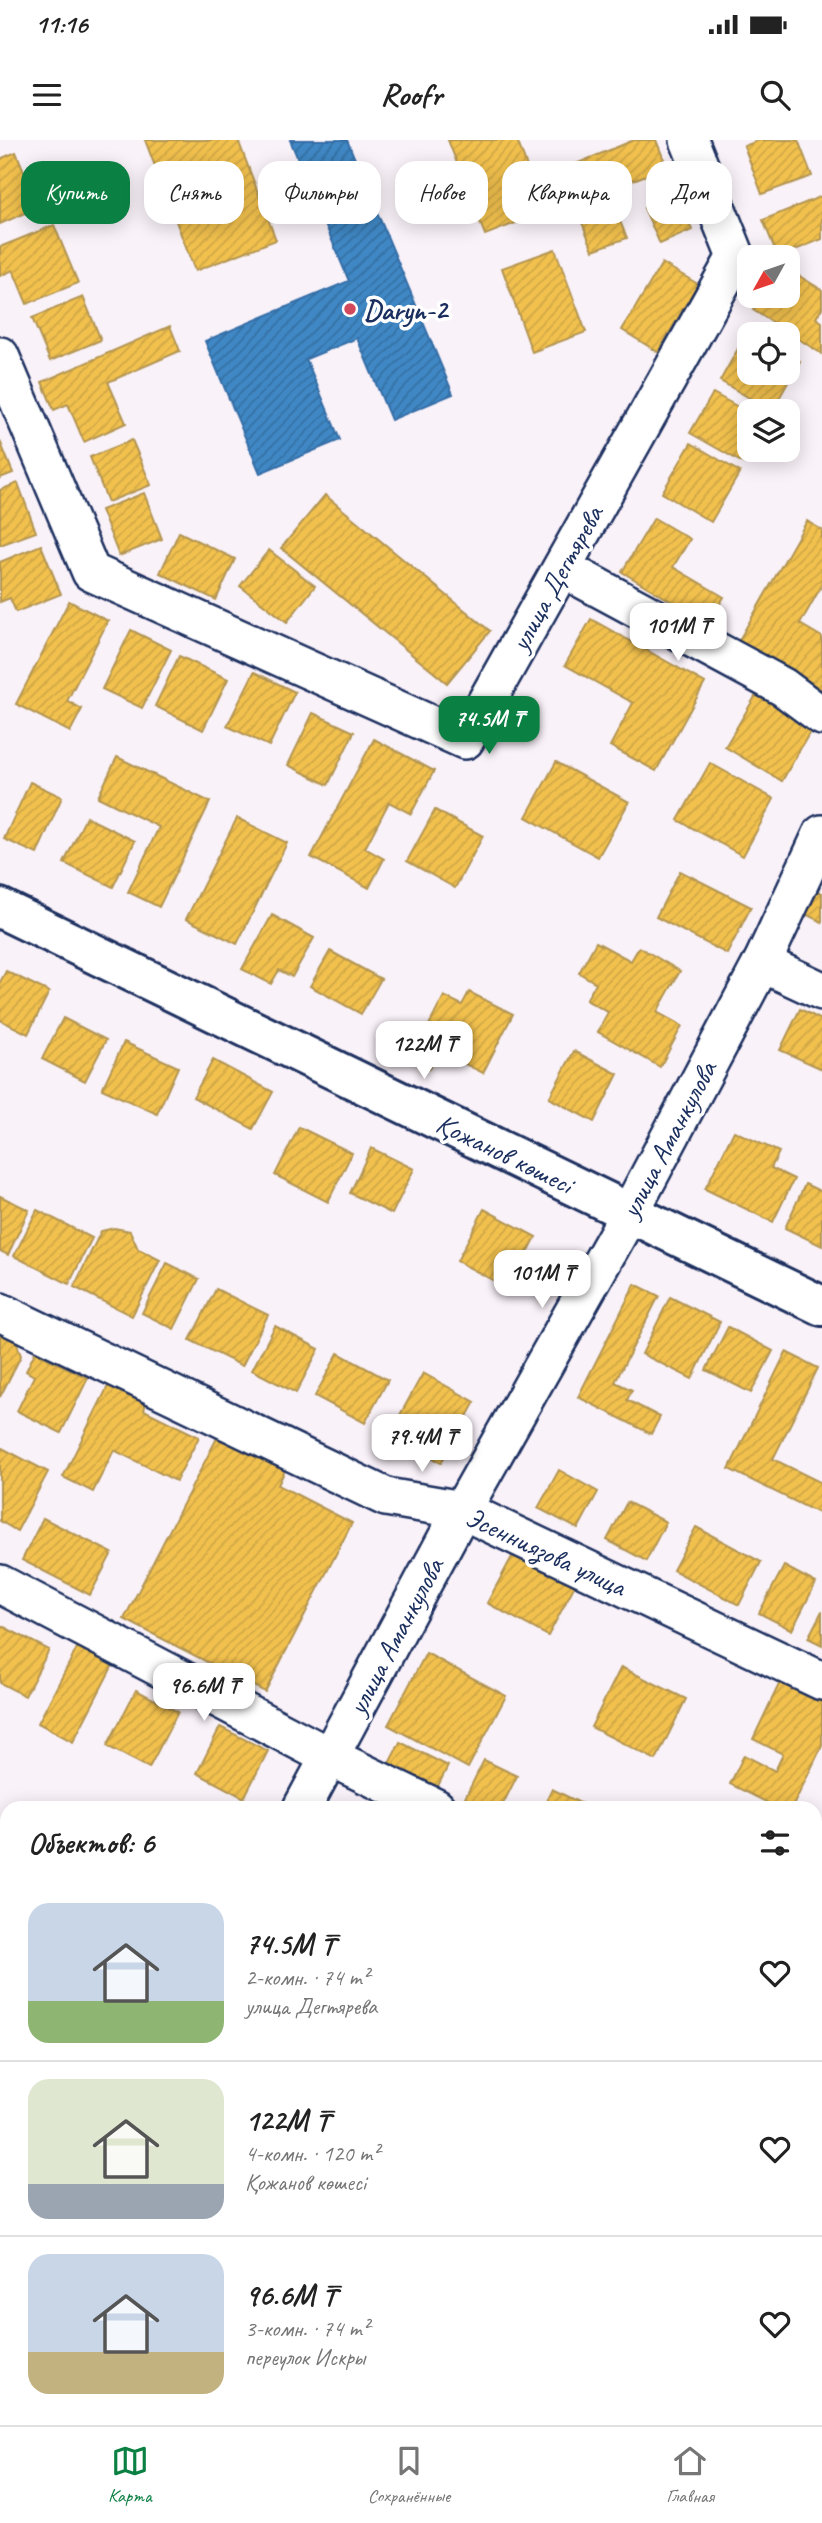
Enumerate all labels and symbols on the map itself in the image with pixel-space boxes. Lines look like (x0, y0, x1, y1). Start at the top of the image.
north arrow (737, 245, 800, 308)
place label: Daryn-2 (364, 292, 450, 328)
marker: Daryn-2 (342, 301, 358, 317)
street label: улица Дегтярева (501, 498, 612, 659)
pin: 101M ₸ (621, 603, 735, 663)
pin: 74.5M ₸ (424, 696, 554, 756)
pin: 122M ₸ (367, 1021, 481, 1081)
street label: улица Аманкулова (612, 1053, 725, 1225)
street label: Қожанов көшесі (431, 1105, 582, 1203)
pin: 101M ₸ (485, 1250, 599, 1310)
pin: 79.4M ₸ (357, 1414, 487, 1474)
street label: Эсенниязова улица (460, 1499, 633, 1605)
street label: улица Аманкулова (339, 1550, 452, 1722)
pin: 96.6M ₸ (139, 1664, 269, 1723)

